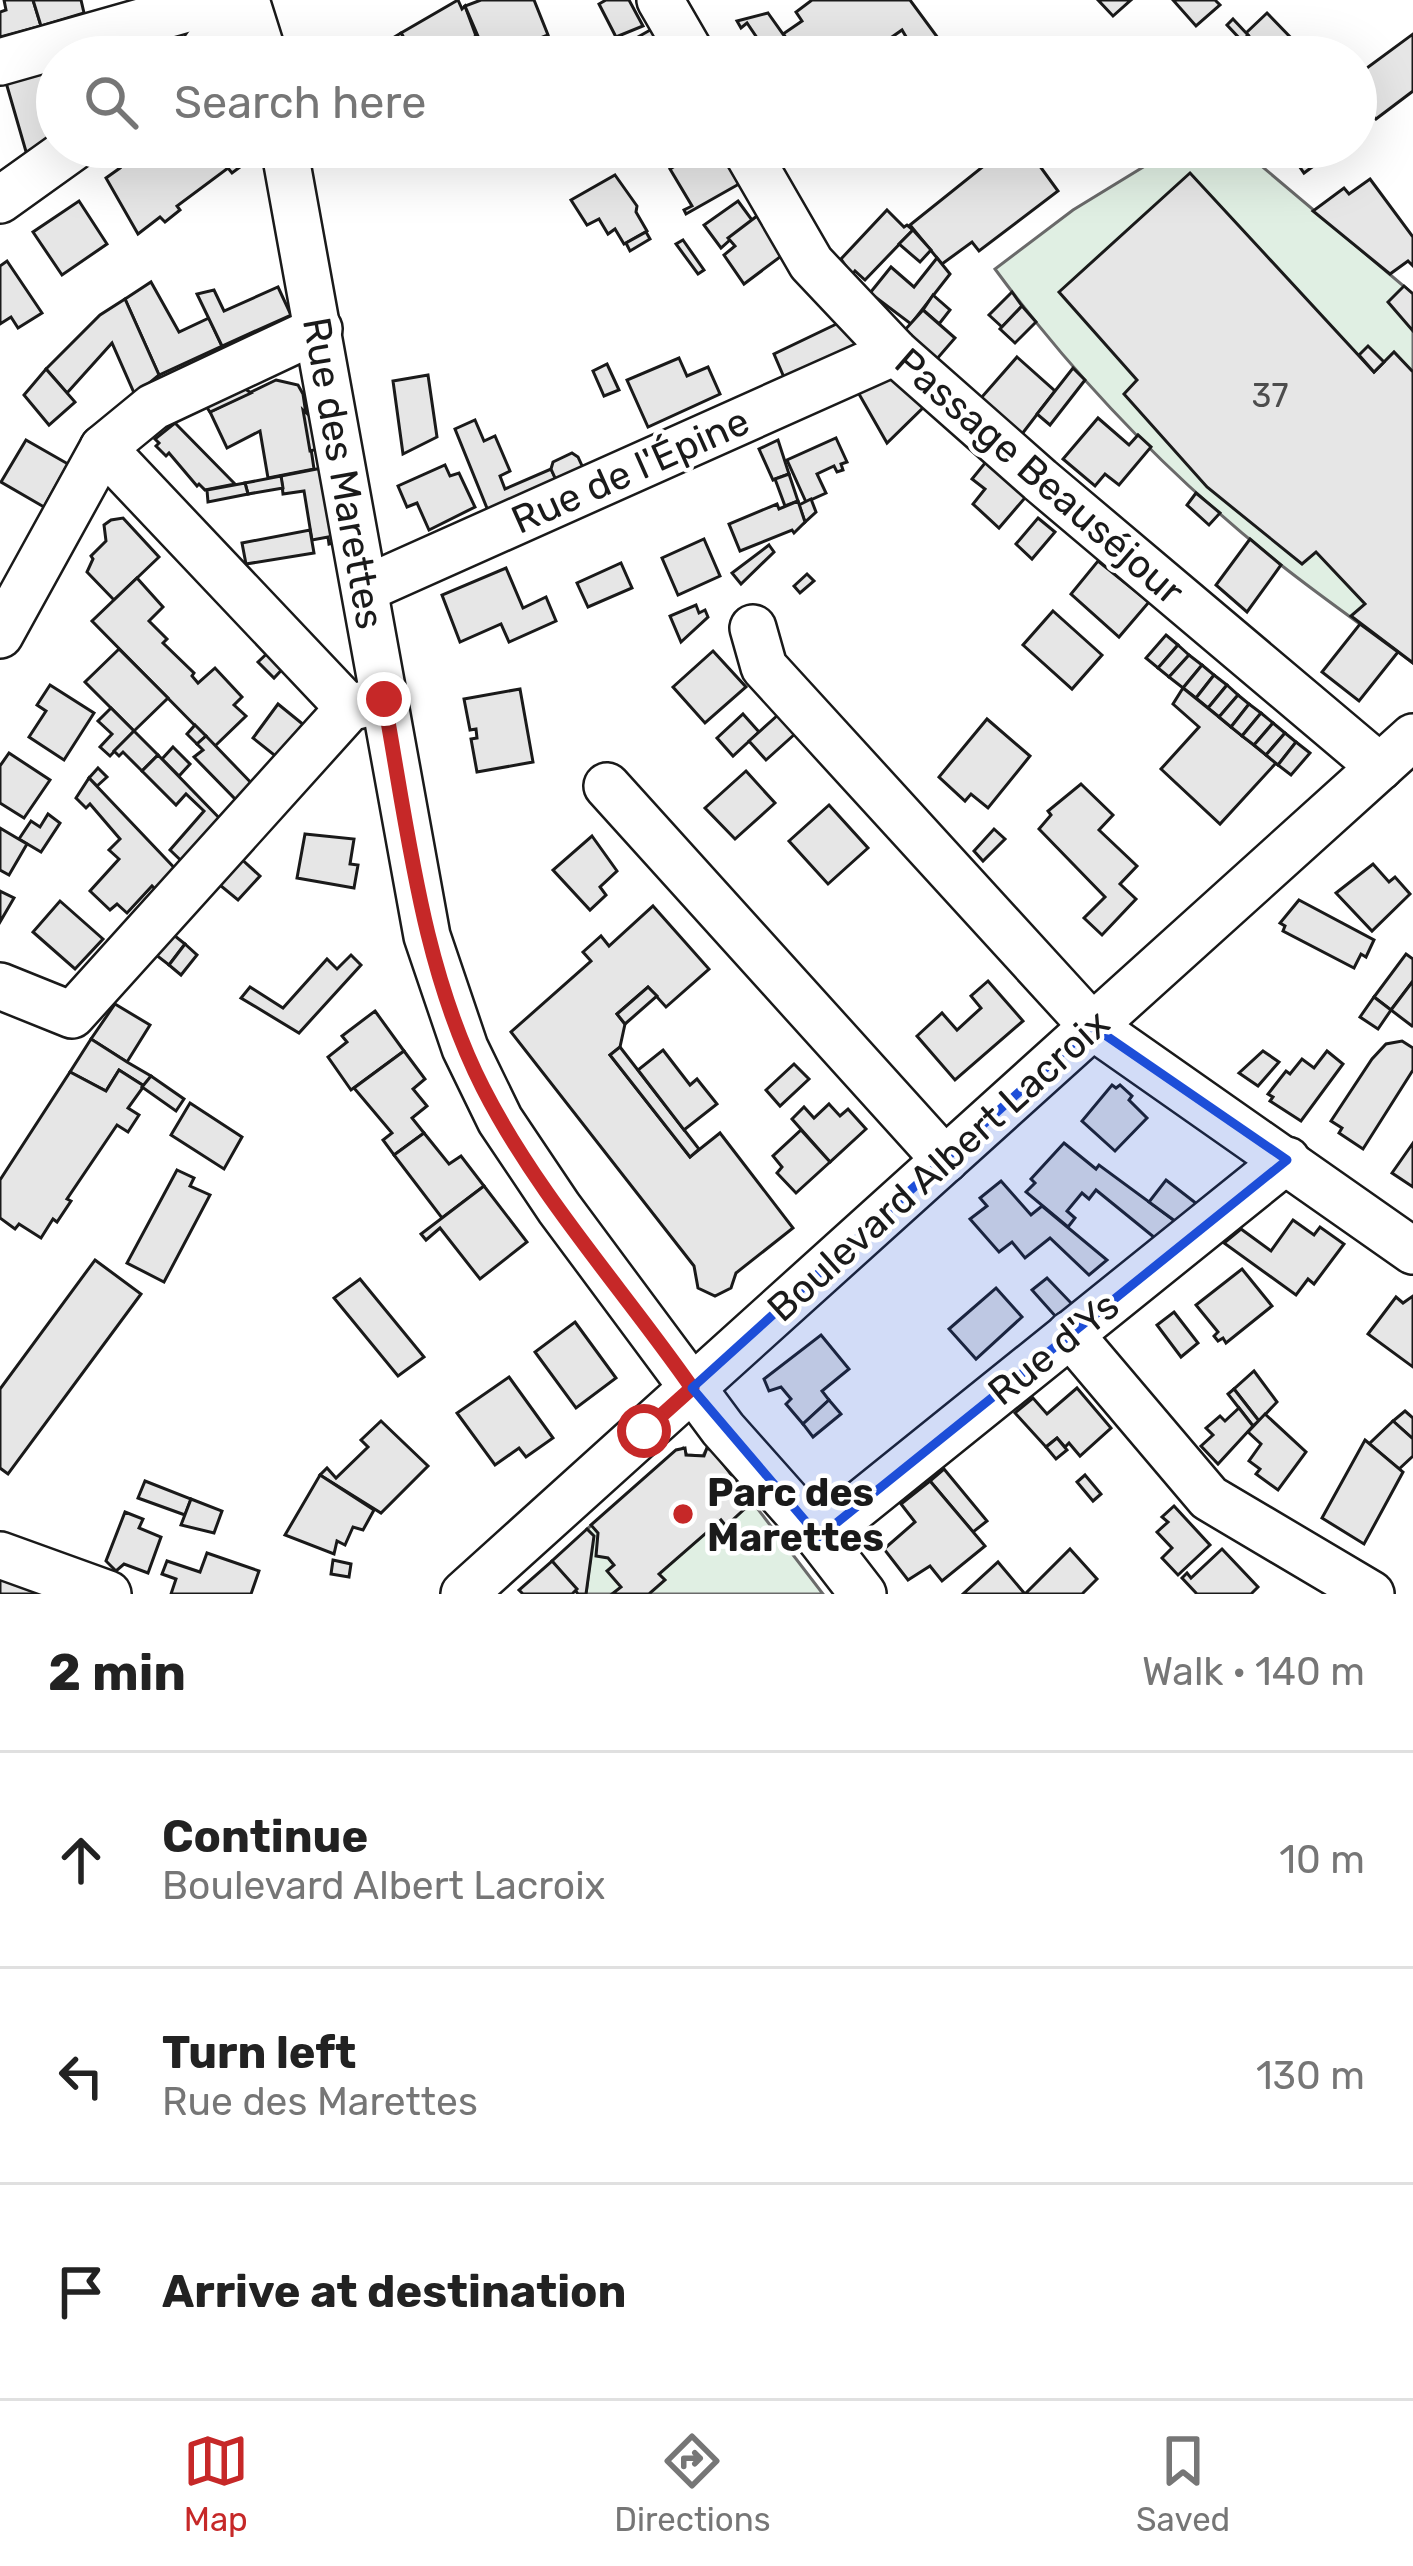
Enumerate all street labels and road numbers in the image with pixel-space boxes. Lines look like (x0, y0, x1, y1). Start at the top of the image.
street label: Rue des Marettes (293, 314, 393, 633)
street label: Passage Beauséjour (886, 339, 1193, 615)
street label: Rue de l'Épine (505, 398, 756, 544)
street label: Boulevard Albert Lacroix (758, 1000, 1119, 1331)
street label: Rue d'Ys (979, 1282, 1128, 1415)

